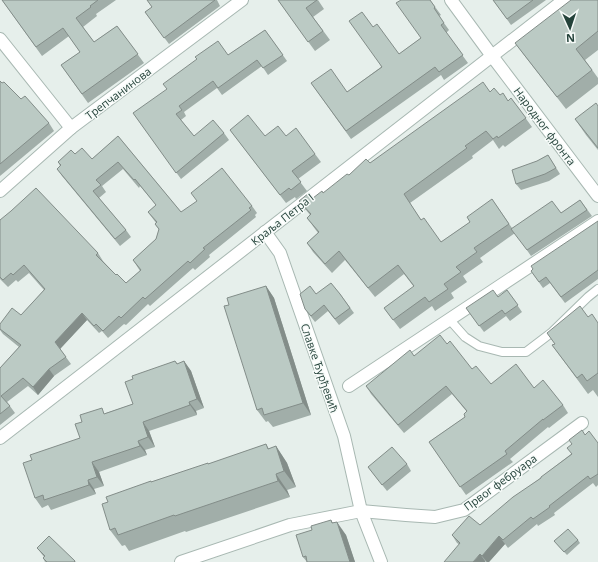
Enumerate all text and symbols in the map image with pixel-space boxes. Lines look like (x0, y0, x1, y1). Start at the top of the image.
north arrow (550, 8, 590, 48)
text: N (566, 31, 575, 46)
street label: Трепчанинова (82, 63, 154, 123)
street label: Народног фронта (511, 84, 579, 168)
street label: Краља Петра I (247, 190, 317, 248)
street label: Славке Ђурђевић (298, 321, 342, 415)
street label: Првог фебруара (460, 450, 540, 514)

